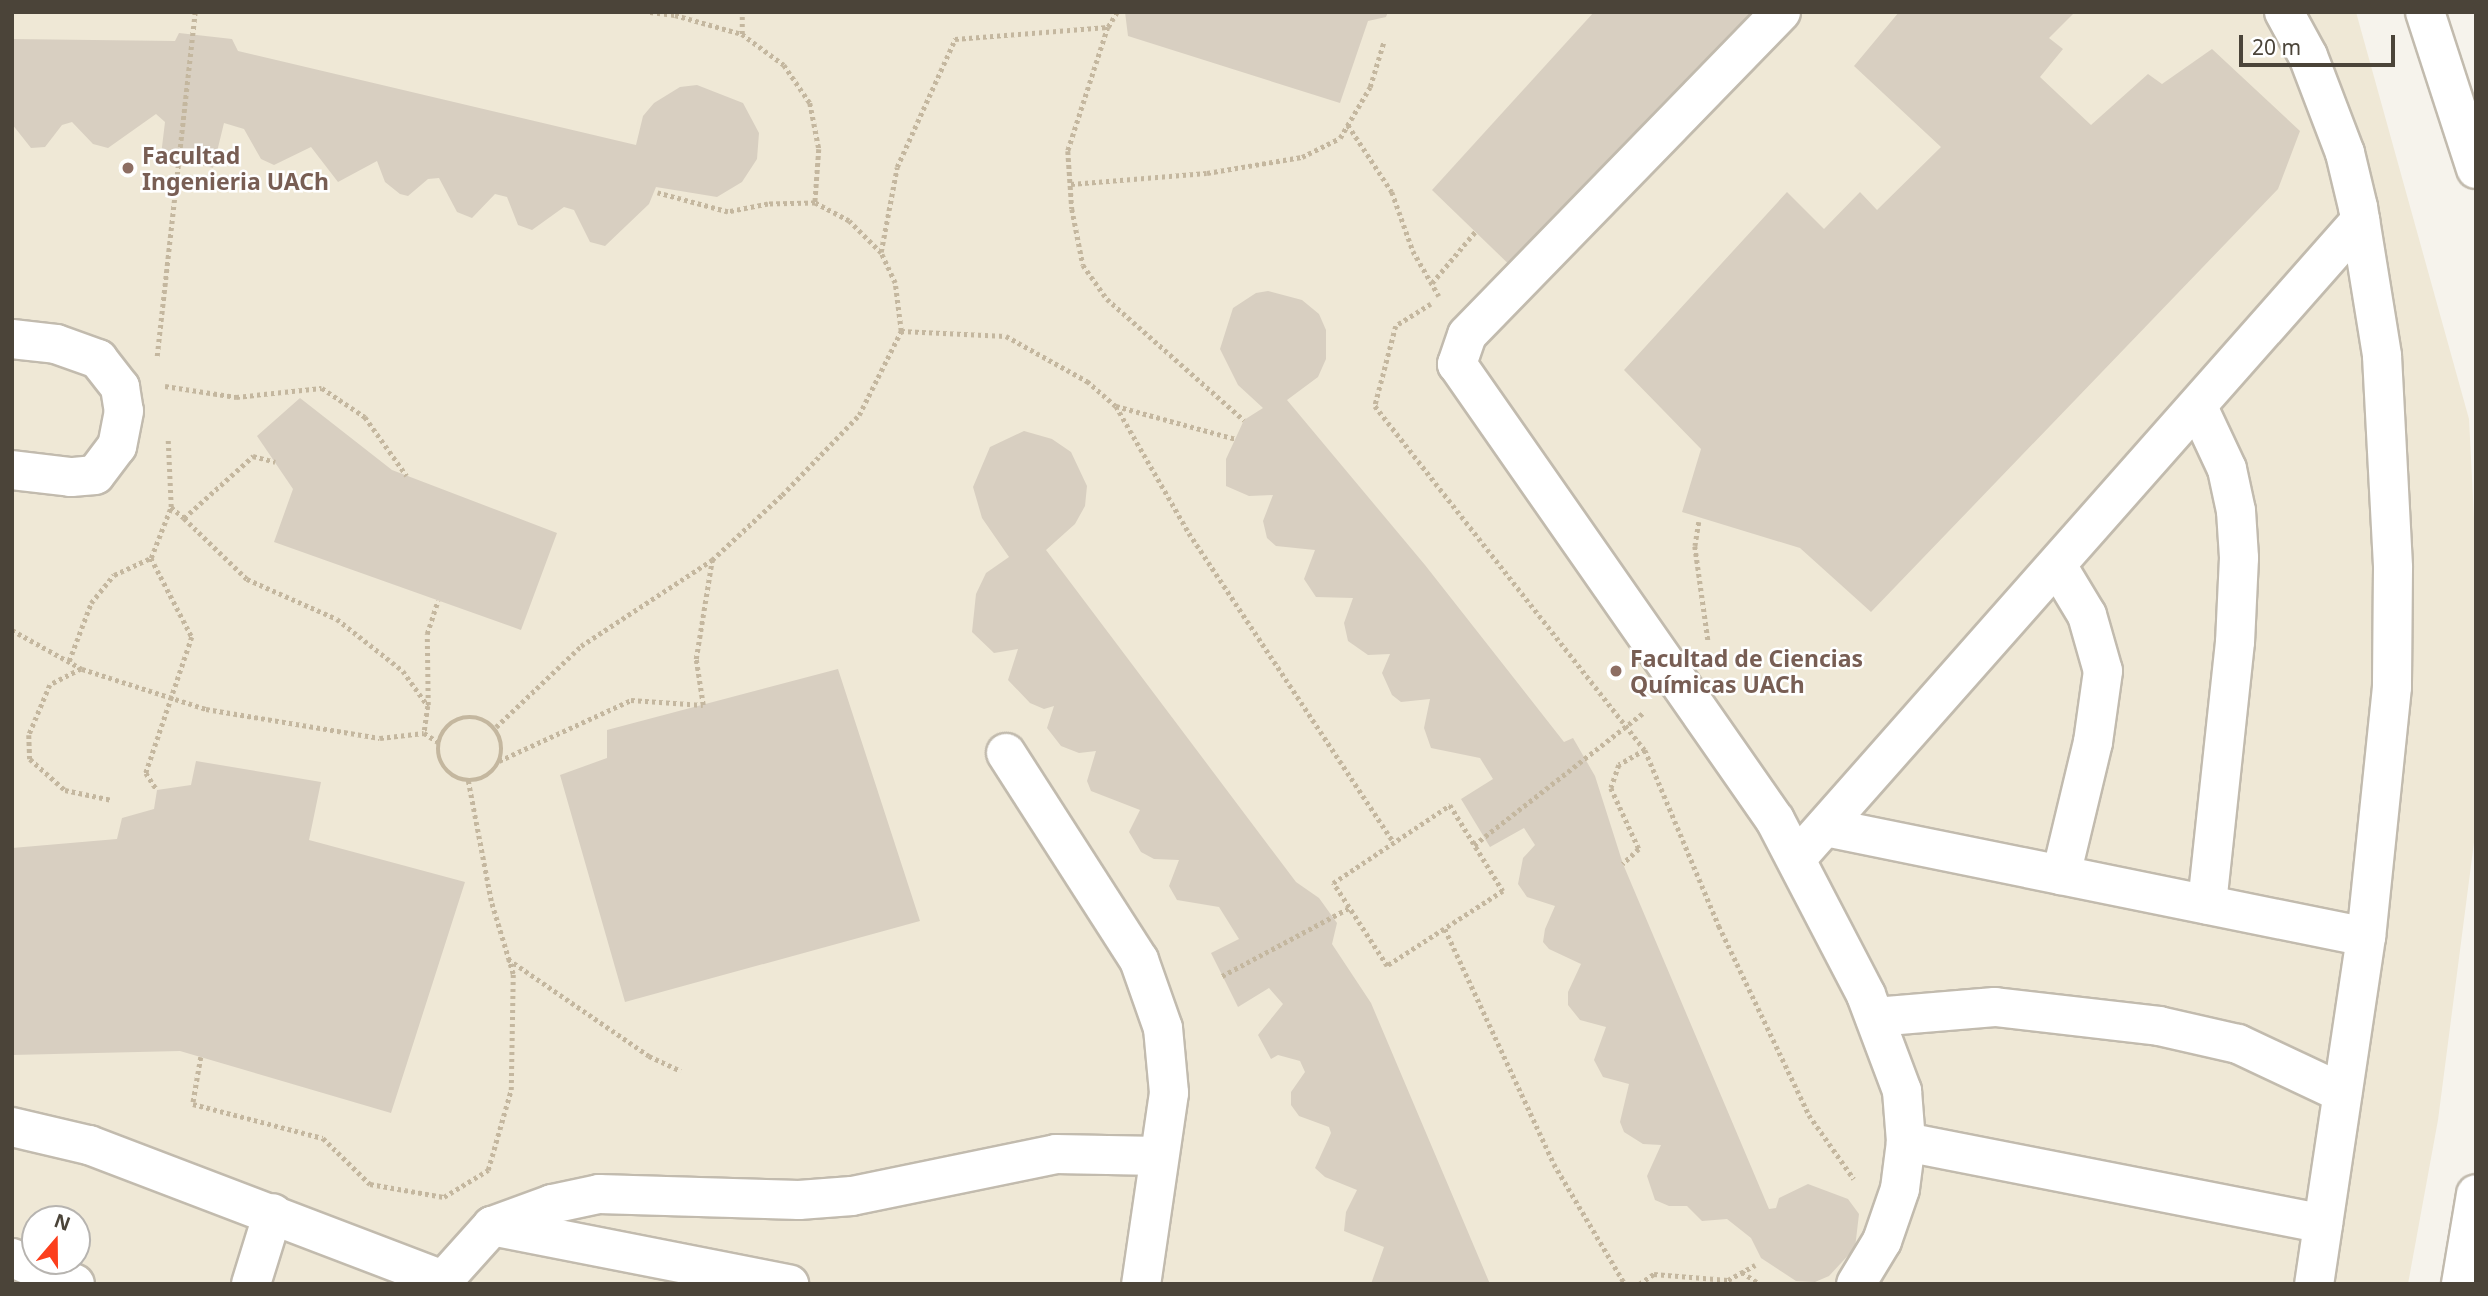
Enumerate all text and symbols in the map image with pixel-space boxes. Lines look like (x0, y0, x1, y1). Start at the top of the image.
scale bar (2243, 21, 2399, 65)
text: 20 m (2252, 33, 2301, 61)
place label: Facultad Ingenieria UACh (142, 141, 329, 195)
marker: Facultad Ingenieria UACh (120, 160, 136, 176)
place label: Facultad de Ciencias Químicas UACh (1630, 644, 1863, 698)
marker: Facultad de Ciencias Químicas UACh (1608, 663, 1624, 679)
north arrow (21, 1205, 91, 1275)
text: N (51, 1207, 74, 1237)

